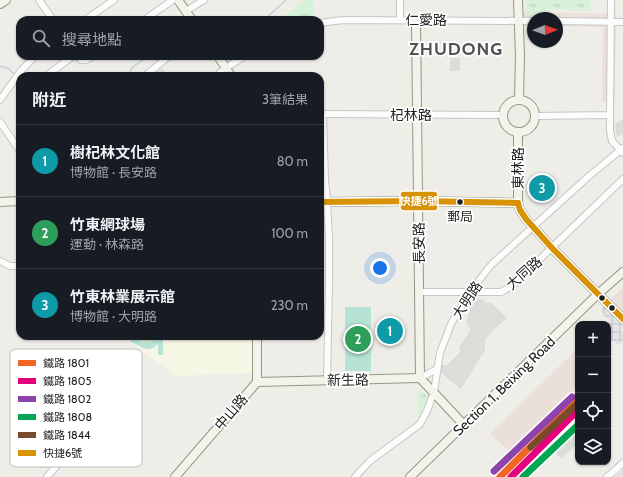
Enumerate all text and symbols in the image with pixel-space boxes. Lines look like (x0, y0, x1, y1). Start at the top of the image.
street label: 仁愛路 (405, 11, 447, 29)
north arrow (527, 12, 563, 48)
search box (16, 16, 324, 60)
icon: search (30, 27, 52, 49)
text: 搜尋地點 (62, 31, 122, 49)
district label: ZHUDONG (409, 38, 503, 60)
text: 附近 (32, 90, 66, 110)
text: 3筆結果 (262, 91, 308, 107)
street label: 杞林路 (390, 106, 432, 124)
text: 樹杞林文化館 (70, 144, 160, 162)
street label: 東林路 (509, 147, 527, 189)
text: 1 (43, 153, 47, 169)
text: 80 m (277, 153, 308, 169)
text: 博物館 · 長安路 (70, 164, 157, 180)
pin: 3 (529, 173, 555, 203)
line badge: 快捷6號 (400, 191, 438, 211)
text: 快捷6號 (399, 194, 439, 208)
marker: 郵局 (455, 197, 465, 207)
place label: 郵局 (447, 208, 473, 224)
text: 竹東網球場 (70, 216, 145, 234)
street label: 長安路 (410, 222, 428, 264)
text: 2 (42, 225, 48, 241)
text: 100 m (271, 225, 308, 241)
text: 運動 · 林森路 (70, 236, 144, 252)
street label: 大同路 (502, 252, 546, 294)
your location (370, 258, 390, 278)
street label: 大明路 (448, 278, 486, 322)
text: 竹東林業展示館 (70, 288, 175, 306)
unlabelled marker (597, 293, 607, 303)
text: 3 (41, 297, 49, 313)
text: 230 m (271, 297, 308, 313)
unlabelled marker (607, 303, 617, 313)
text: 博物館 · 大明路 (70, 308, 157, 324)
pin: 1 (377, 316, 403, 346)
map controls (575, 321, 611, 465)
button: + (575, 321, 611, 357)
pin: 2 (345, 324, 371, 354)
street label: Section 1, Beixing Road (449, 333, 559, 439)
legend (10, 349, 142, 467)
text: 鐵路 1801 (43, 356, 89, 370)
button: − (575, 357, 611, 393)
street label: 新生路 (327, 371, 369, 389)
text: 鐵路 1805 (43, 374, 91, 388)
street label: 中山路 (210, 390, 252, 434)
text: 鐵路 1802 (43, 392, 91, 406)
button: locate (575, 393, 611, 429)
text: 鐵路 1808 (43, 410, 92, 424)
text: 鐵路 1844 (43, 428, 91, 442)
button: layers (575, 429, 611, 465)
text: 快捷6號 (43, 446, 82, 460)

